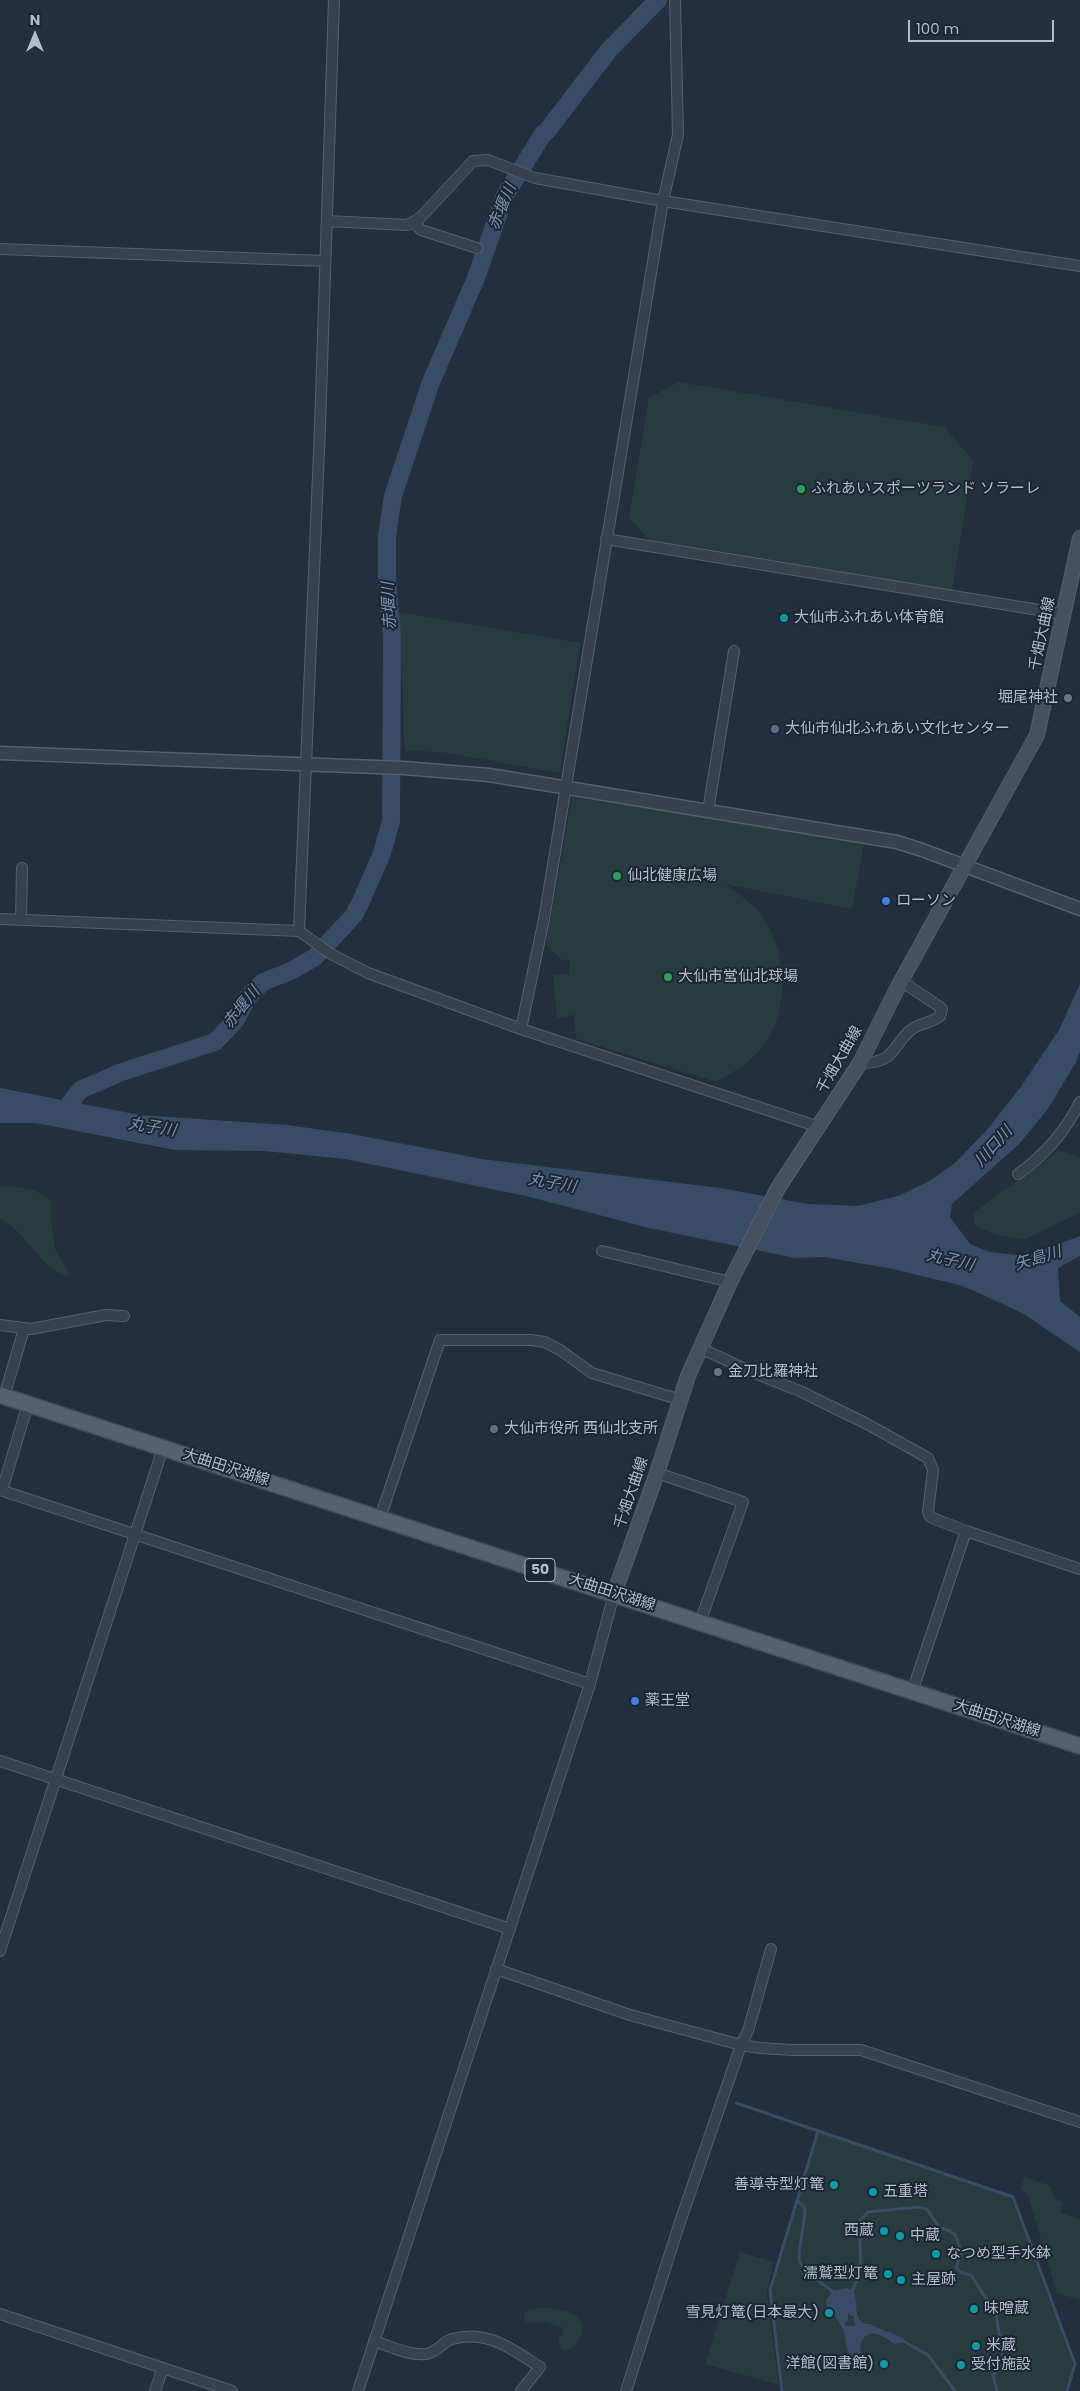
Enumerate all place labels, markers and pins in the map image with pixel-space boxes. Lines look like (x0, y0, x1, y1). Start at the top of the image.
place label: ふれあいスポーツランド ソラーレ (811, 480, 1040, 498)
marker: ふれあいスポーツランド ソラーレ (795, 483, 807, 495)
place label: 大仙市ふれあい体育館 (794, 609, 944, 627)
marker: 大仙市ふれあい体育館 (778, 612, 790, 624)
place label: 堀尾神社 (998, 689, 1058, 707)
marker: 堀尾神社 (1062, 692, 1074, 704)
place label: 大仙市仙北ふれあい文化センター (785, 720, 1010, 738)
marker: 大仙市仙北ふれあい文化センター (769, 723, 781, 735)
place label: 仙北健康広場 (627, 867, 717, 885)
marker: 仙北健康広場 (611, 870, 623, 882)
place label: ローソン (896, 892, 956, 910)
marker: ローソン (880, 895, 892, 907)
place label: 大仙市営仙北球場 (678, 968, 798, 986)
marker: 大仙市営仙北球場 (662, 971, 674, 983)
place label: 金刀比羅神社 (728, 1363, 818, 1381)
marker: 金刀比羅神社 (712, 1366, 724, 1378)
place label: 大仙市役所 西仙北支所 (504, 1420, 658, 1438)
marker: 大仙市役所 西仙北支所 (488, 1423, 500, 1435)
place label: 薬王堂 (645, 1692, 690, 1710)
marker: 薬王堂 (629, 1695, 641, 1707)
place label: 善導寺型灯篭 (734, 2176, 824, 2194)
marker: 善導寺型灯篭 (828, 2179, 840, 2191)
place label: 五重塔 (883, 2183, 928, 2201)
marker: 五重塔 (867, 2186, 879, 2198)
place label: 西蔵 (844, 2222, 874, 2240)
marker: 西蔵 (878, 2225, 890, 2237)
place label: 中蔵 (910, 2227, 940, 2245)
marker: 中蔵 (894, 2230, 906, 2242)
place label: なつめ型手水鉢 (946, 2245, 1051, 2263)
marker: なつめ型手水鉢 (930, 2248, 942, 2260)
place label: 濡鷲型灯篭 (803, 2265, 878, 2283)
marker: 濡鷲型灯篭 (882, 2268, 894, 2280)
place label: 主屋跡 (911, 2271, 956, 2289)
marker: 主屋跡 (895, 2274, 907, 2286)
place label: 味噌蔵 (984, 2300, 1029, 2318)
marker: 味噌蔵 (968, 2303, 980, 2315)
place label: 雪見灯篭(日本最大) (685, 2304, 819, 2322)
marker: 雪見灯篭(日本最大) (823, 2307, 835, 2319)
place label: 米蔵 (986, 2337, 1016, 2355)
marker: 米蔵 (970, 2340, 982, 2352)
place label: 洋館(図書館) (785, 2355, 874, 2373)
place label: 受付施設 (971, 2356, 1031, 2374)
marker: 洋館(図書館) (878, 2358, 890, 2370)
marker: 受付施設 (955, 2359, 967, 2371)

